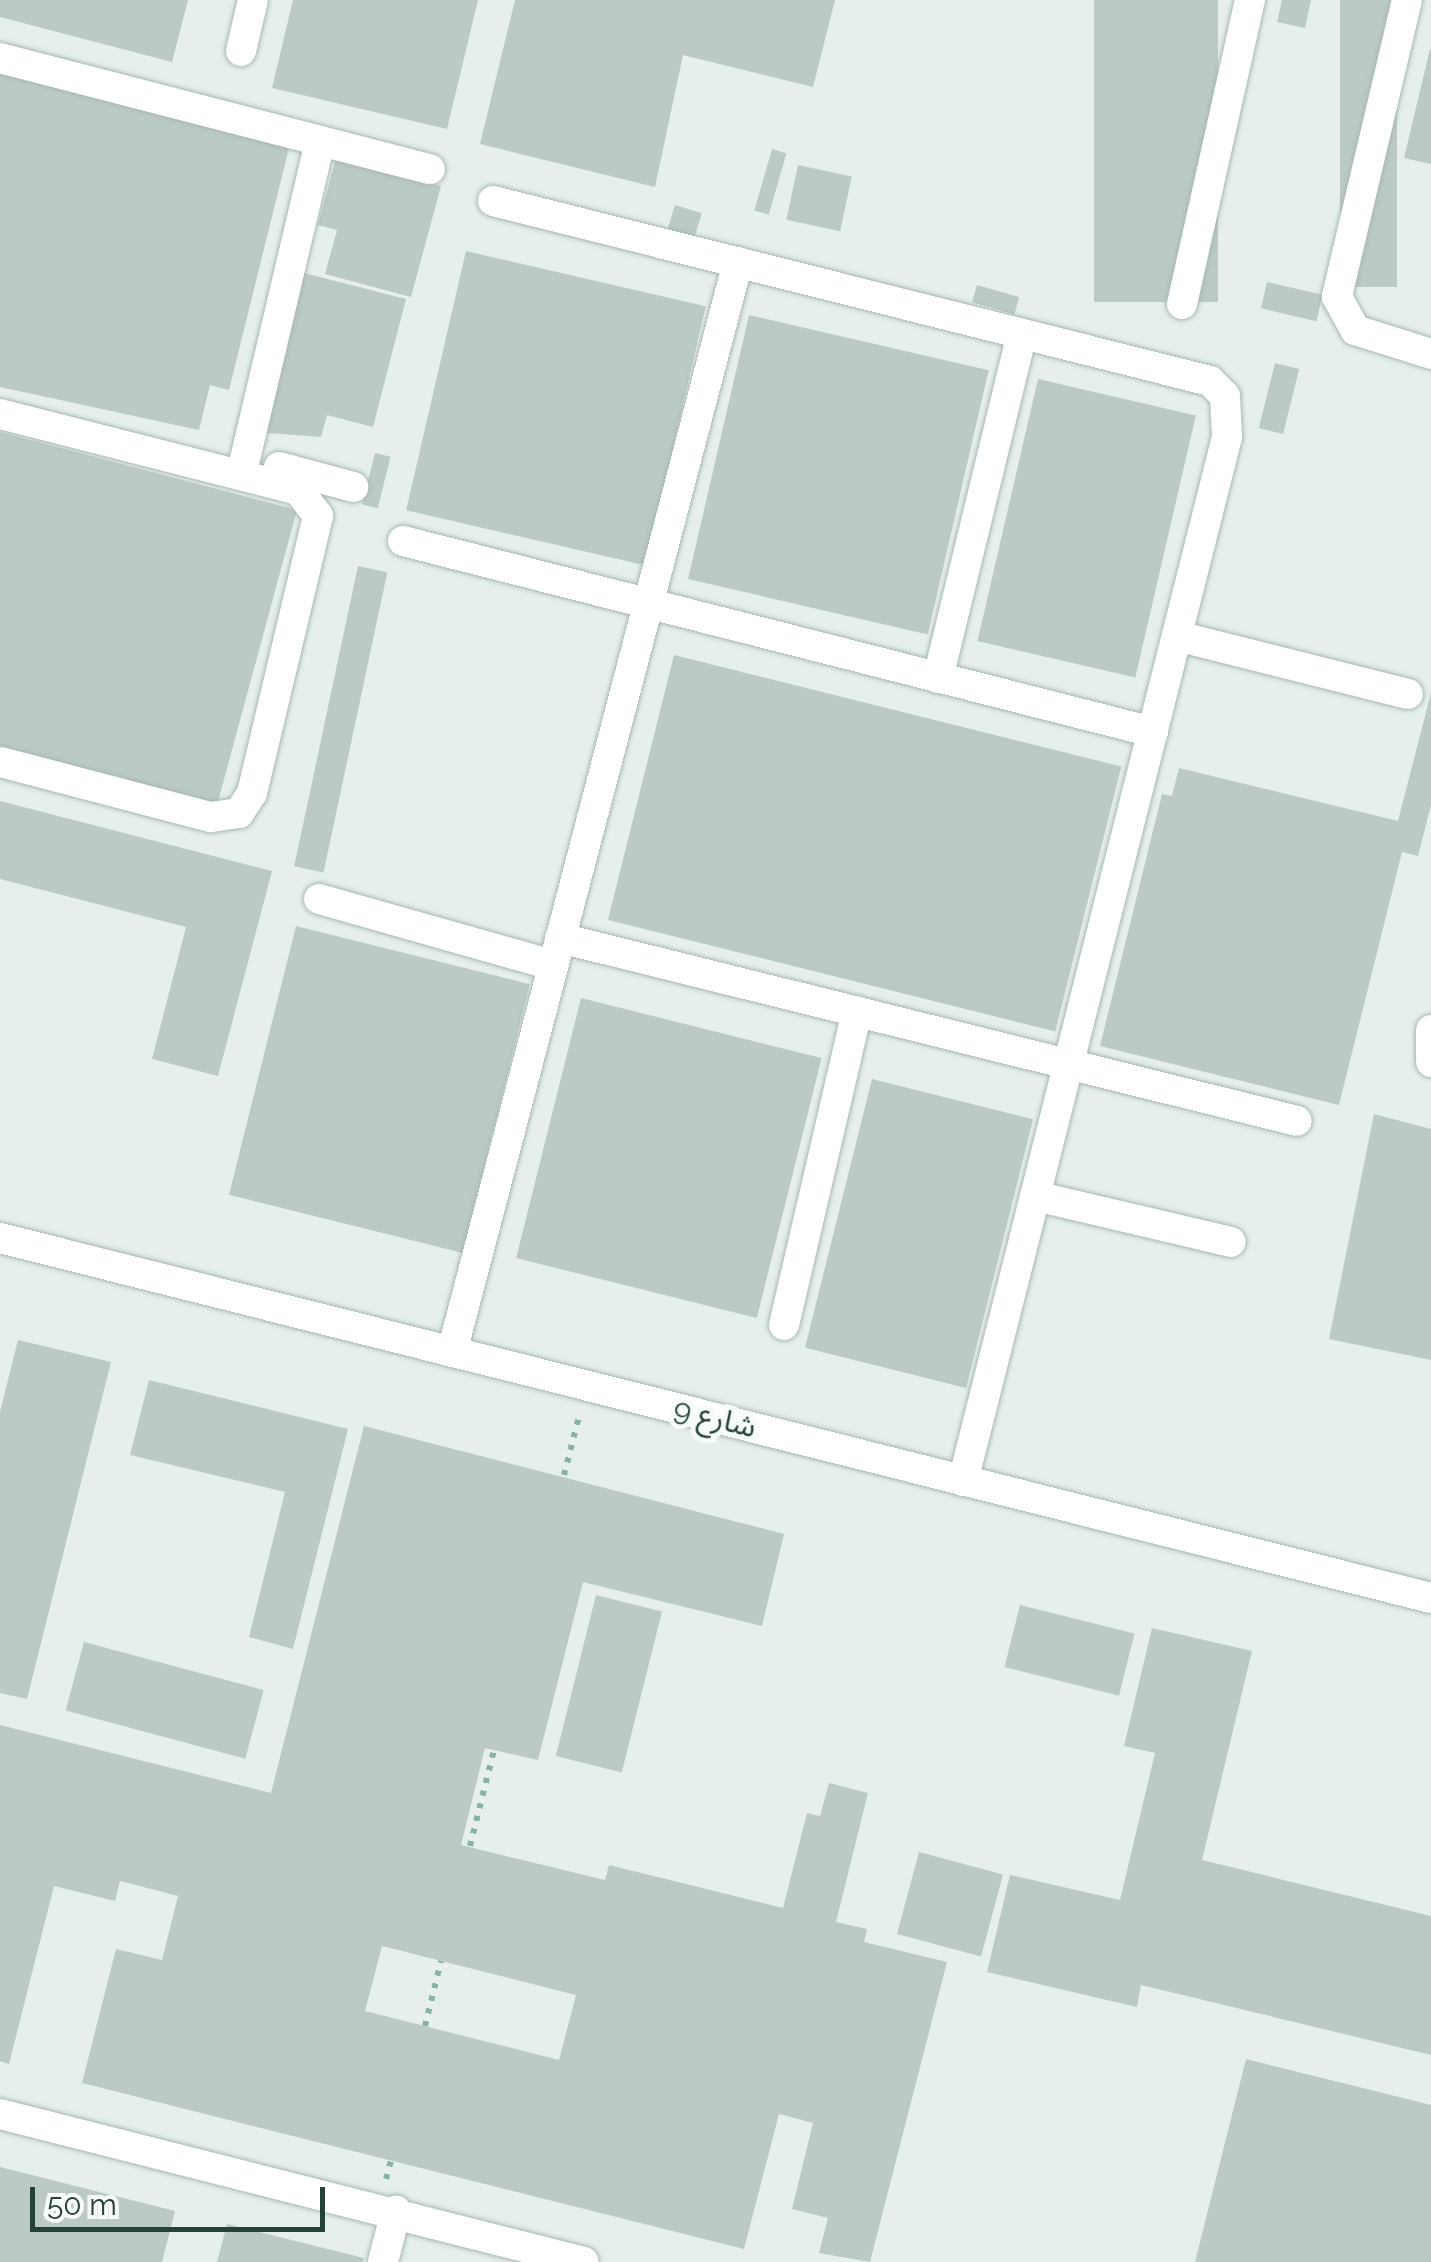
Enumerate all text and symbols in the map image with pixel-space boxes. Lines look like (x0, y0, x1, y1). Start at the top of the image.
street label: شارع 9 (670, 1390, 760, 1446)
scale bar (35, 2167, 330, 2229)
text: 50 m (47, 2187, 117, 2222)

